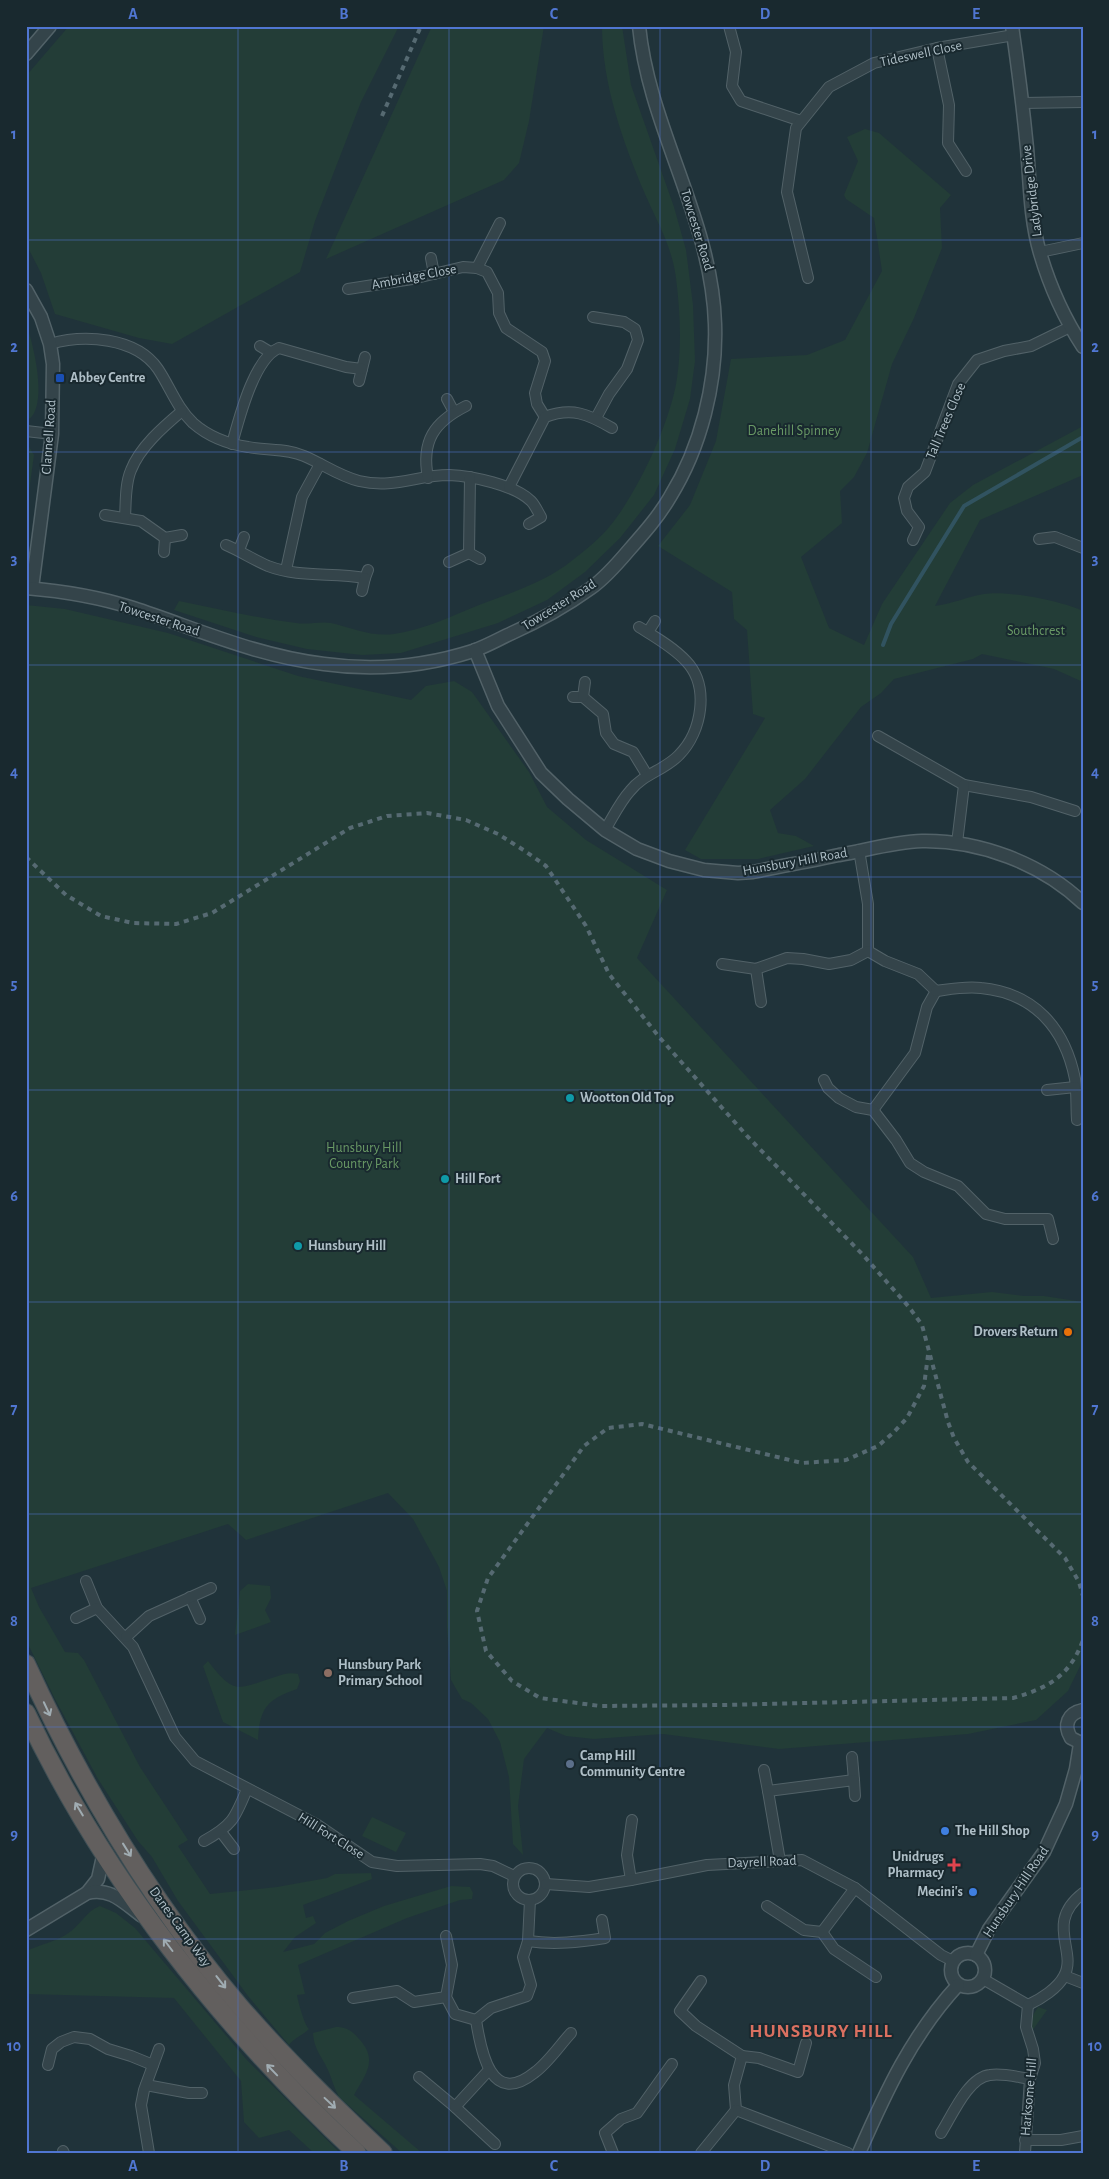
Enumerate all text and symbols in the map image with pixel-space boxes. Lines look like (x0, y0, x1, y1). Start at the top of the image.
text: A (128, 6, 138, 22)
text: B (339, 6, 349, 22)
text: C (550, 6, 559, 22)
text: D (760, 6, 771, 22)
text: E (972, 6, 980, 22)
street label: Tideswell Close (879, 38, 963, 70)
text: 1 (11, 126, 17, 142)
text: 1 (1092, 126, 1098, 142)
street label: Ladybridge Drive (1019, 144, 1045, 238)
street label: Towcester Road (678, 188, 716, 272)
street label: Ambridge Close (370, 262, 458, 292)
text: 2 (10, 339, 18, 355)
text: 2 (1091, 339, 1099, 355)
place label: Abbey Centre (70, 371, 146, 385)
marker: Abbey Centre (54, 372, 66, 384)
street label: Tall Trees Close (924, 381, 968, 461)
street label: Clannell Road (39, 399, 59, 475)
park label: Danehill Spinney (748, 424, 840, 438)
text: 3 (11, 551, 18, 567)
text: 3 (1092, 551, 1099, 567)
street label: Towcester Road (520, 577, 598, 633)
street label: Towcester Road (117, 599, 201, 639)
park label: Southcrest (1007, 624, 1066, 638)
text: 4 (10, 764, 18, 780)
text: 4 (1091, 764, 1099, 780)
street label: Hunsbury Hill Road (742, 846, 848, 878)
text: 5 (11, 976, 18, 992)
text: 5 (1092, 976, 1099, 992)
place label: Wootton Old Top (580, 1091, 674, 1105)
marker: Wootton Old Top (564, 1092, 576, 1104)
park label: Hunsbury Hill Country Park (326, 1141, 402, 1171)
place label: Hill Fort (455, 1172, 501, 1186)
marker: Hill Fort (439, 1173, 451, 1185)
text: 6 (10, 1188, 18, 1204)
text: 6 (1091, 1188, 1099, 1204)
place label: Hunsbury Hill (308, 1239, 386, 1253)
marker: Hunsbury Hill (292, 1240, 304, 1252)
place label: Drovers Return (974, 1325, 1058, 1339)
marker: Drovers Return (1062, 1326, 1074, 1338)
text: 7 (11, 1401, 18, 1417)
text: 7 (1092, 1401, 1099, 1417)
text: 8 (10, 1613, 18, 1629)
text: 8 (1091, 1613, 1099, 1629)
place label: Hunsbury Park Primary School (338, 1658, 423, 1688)
marker: Hunsbury Park Primary School (322, 1667, 334, 1679)
one-way arrow (42, 1701, 52, 1716)
place label: Camp Hill Community Centre (580, 1749, 685, 1779)
marker: Camp Hill Community Centre (564, 1758, 576, 1770)
one-way arrow (73, 1803, 83, 1817)
street label: Hill Fort Close (295, 1810, 367, 1862)
place label: The Hill Shop (955, 1824, 1030, 1838)
marker: The Hill Shop (939, 1825, 951, 1837)
text: 9 (10, 1826, 18, 1842)
text: 9 (1091, 1826, 1099, 1842)
one-way arrow (122, 1842, 132, 1856)
street label: Hunsbury Hill Road (981, 1844, 1051, 1940)
place label: Unidrugs Pharmacy (888, 1850, 945, 1880)
street label: Dayrell Road (727, 1854, 797, 1870)
marker: Unidrugs Pharmacy (948, 1859, 960, 1871)
street label: Danes Camp Way (146, 1885, 214, 1969)
place label: Mecini's (917, 1885, 963, 1899)
marker: Mecini's (967, 1886, 979, 1898)
one-way arrow (163, 1938, 173, 1952)
one-way arrow (215, 1976, 226, 1989)
district label: HUNSBURY HILL (749, 2022, 893, 2041)
text: 10 (7, 2038, 21, 2054)
text: 10 (1088, 2038, 1102, 2054)
street label: Harksome Hill (1019, 2057, 1039, 2137)
one-way arrow (266, 2063, 278, 2076)
one-way arrow (323, 2097, 336, 2109)
text: A (128, 2158, 138, 2174)
text: B (339, 2158, 349, 2174)
text: C (550, 2158, 559, 2174)
text: D (760, 2158, 771, 2174)
text: E (972, 2158, 980, 2174)

